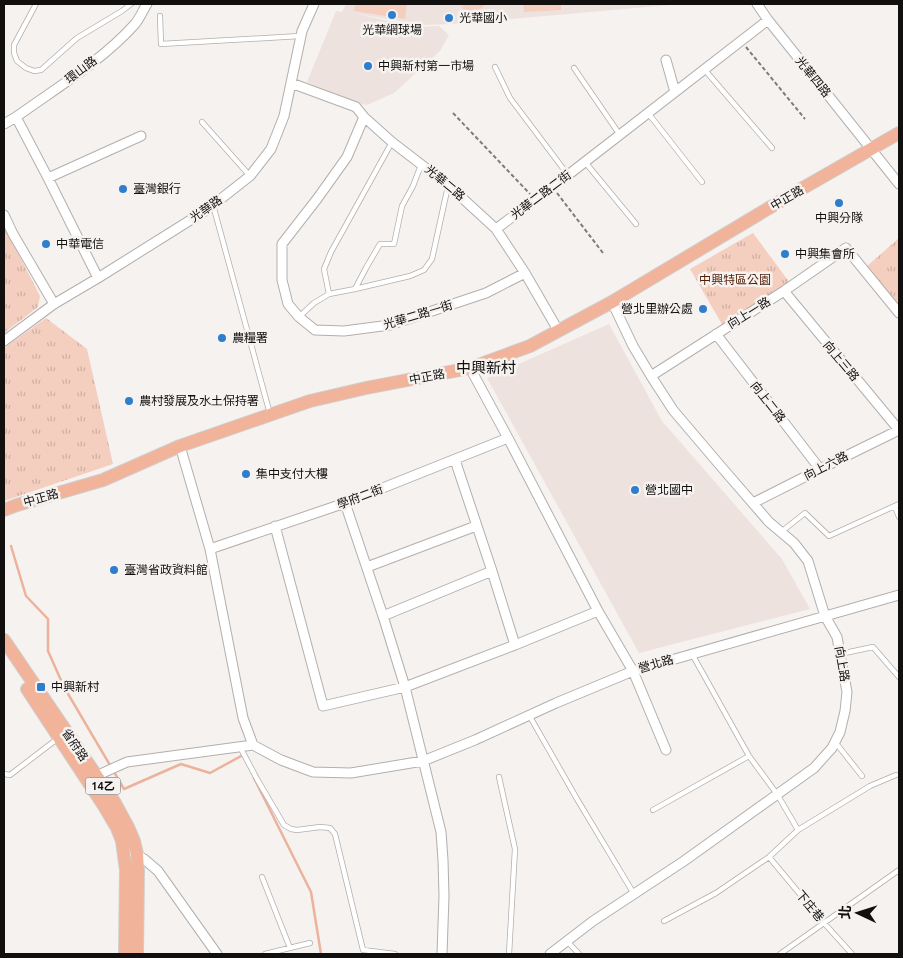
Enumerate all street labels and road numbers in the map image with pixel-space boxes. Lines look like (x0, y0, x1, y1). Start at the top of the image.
street label: 環山路 (62, 54, 99, 86)
street label: 光華四路 (793, 54, 834, 99)
street label: 光華二路 (423, 162, 468, 203)
street label: 光華二路二街 (508, 168, 573, 221)
street label: 中正路 (768, 183, 806, 212)
street label: 光華路 (187, 193, 224, 224)
street label: 向上一路 (725, 294, 773, 331)
street label: 光華二路一街 (382, 298, 454, 331)
street label: 向上三路 (821, 338, 862, 383)
street label: 中正路 (408, 367, 446, 386)
street label: 向上二路 (748, 379, 788, 425)
street label: 向上六路 (801, 449, 850, 482)
street label: 學府二街 (335, 482, 385, 511)
street label: 中正路 (22, 486, 60, 509)
street label: 向上路 (833, 645, 852, 683)
street label: 營北路 (637, 652, 675, 675)
street label: 省府路 (60, 726, 91, 763)
road number: 14乙 (86, 778, 120, 794)
street label: 下庄巷 (794, 888, 827, 924)

